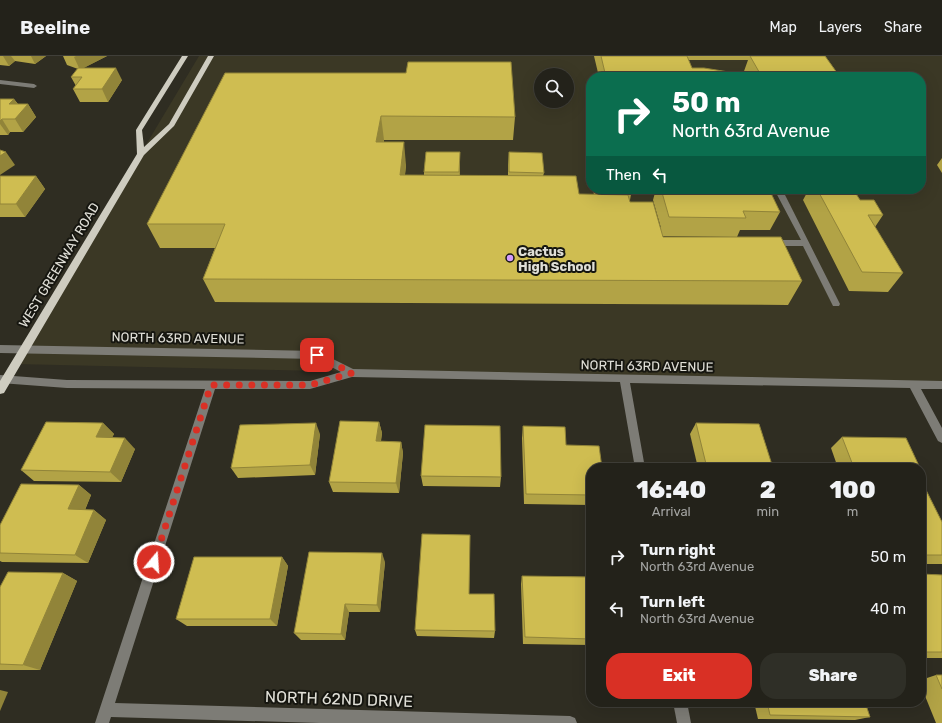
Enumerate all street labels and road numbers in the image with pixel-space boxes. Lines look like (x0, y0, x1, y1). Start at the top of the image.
street label: WEST GREENWAY ROAD (16, 200, 102, 330)
street label: NORTH 63RD AVENUE (112, 329, 245, 347)
street label: NORTH 63RD AVENUE (581, 357, 714, 375)
street label: NORTH 62ND DRIVE (265, 687, 413, 711)

